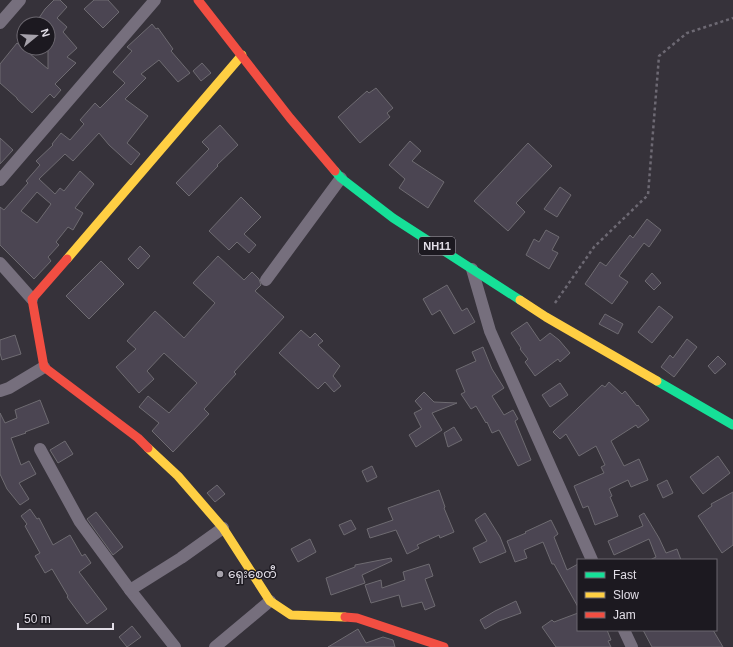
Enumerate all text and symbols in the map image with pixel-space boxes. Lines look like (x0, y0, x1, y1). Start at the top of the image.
north arrow (16, 16, 56, 56)
text: N (39, 27, 52, 39)
road number: NH11 (419, 237, 455, 255)
legend (577, 559, 717, 631)
place label: ရှေးစေတီ (228, 565, 277, 584)
text: Fast (613, 568, 637, 582)
marker: ရှေးစေတီ (215, 569, 225, 579)
text: Slow (613, 588, 639, 602)
scale bar (18, 605, 113, 631)
text: Jam (613, 608, 636, 622)
text: 50 m (24, 612, 51, 626)

